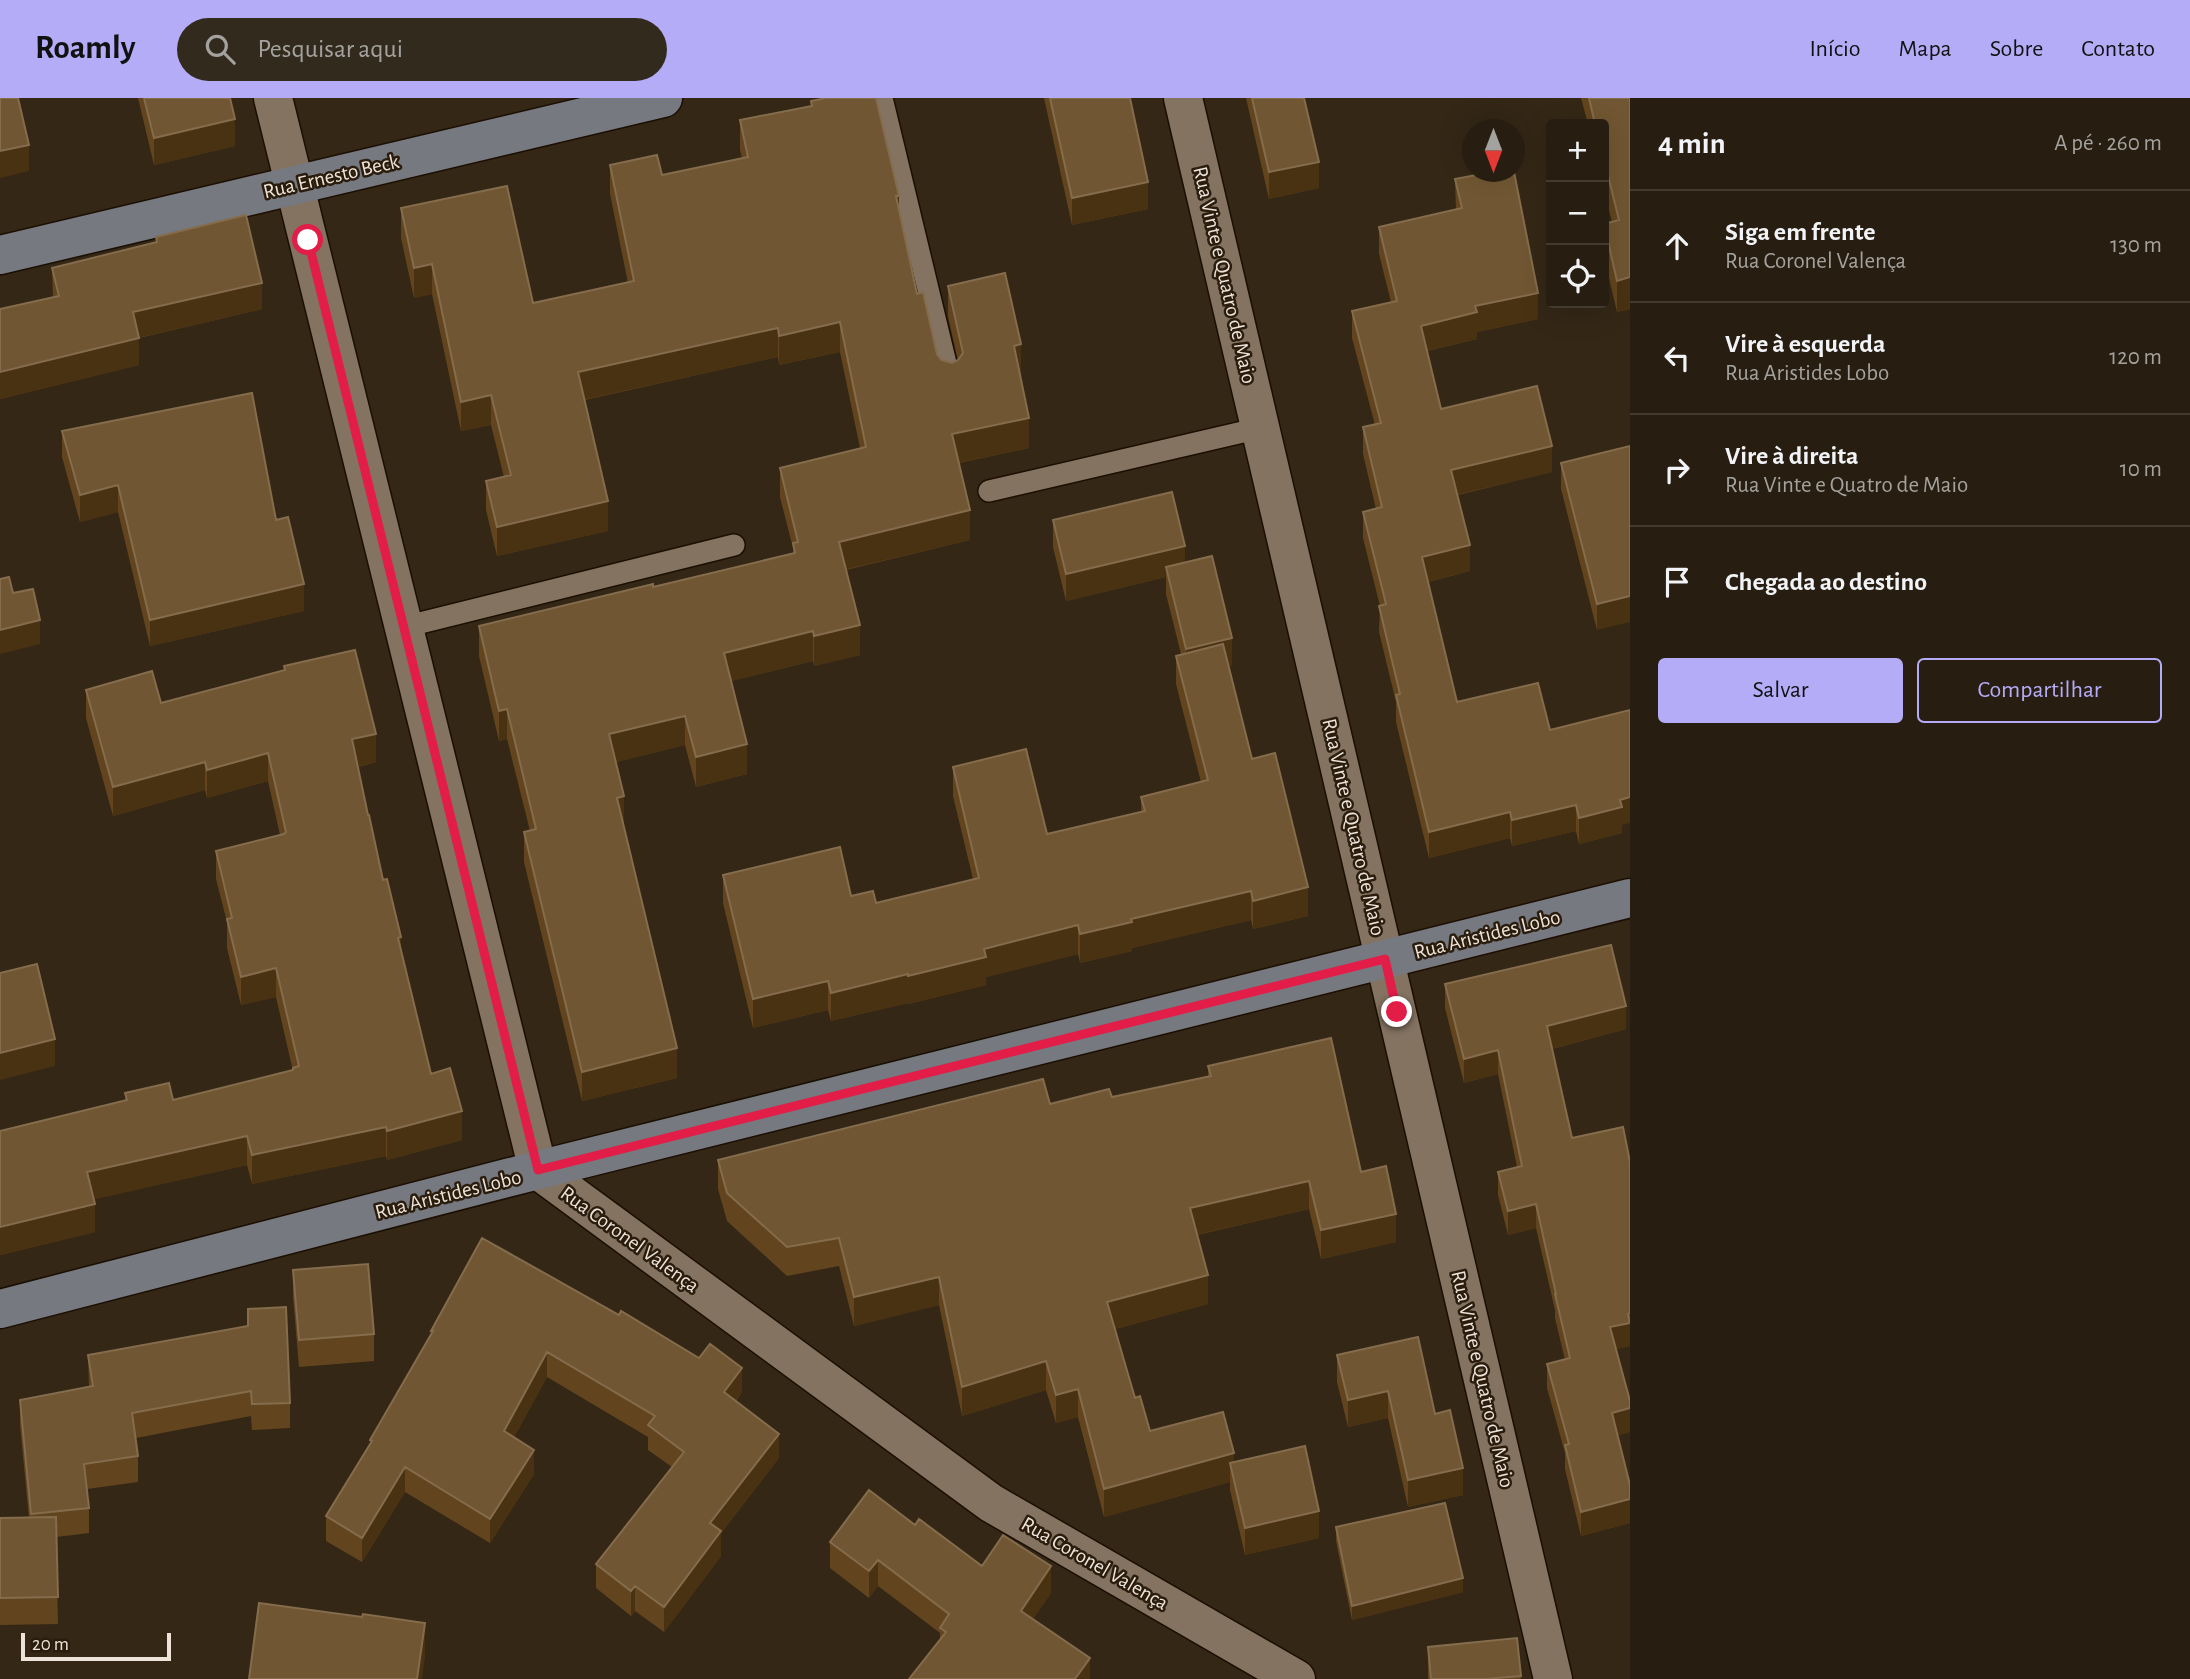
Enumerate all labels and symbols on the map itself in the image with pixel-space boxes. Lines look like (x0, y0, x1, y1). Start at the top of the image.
north arrow (1462, 119, 1525, 182)
street label: Rua Ernesto Beck (261, 151, 401, 202)
street label: Rua Vinte e Quatro de Maio (1189, 165, 1260, 386)
route start (292, 224, 323, 255)
street label: Rua Vinte e Quatro de Maio (1318, 717, 1389, 938)
street label: Rua Aristides Lobo (1412, 906, 1562, 963)
route end (1381, 996, 1412, 1027)
street label: Rua Aristides Lobo (373, 1166, 523, 1223)
street label: Rua Coronel Valença (557, 1182, 703, 1297)
street label: Rua Vinte e Quatro de Maio (1447, 1269, 1518, 1490)
street label: Rua Coronel Valença (1018, 1513, 1172, 1614)
scale bar (21, 1630, 172, 1662)

